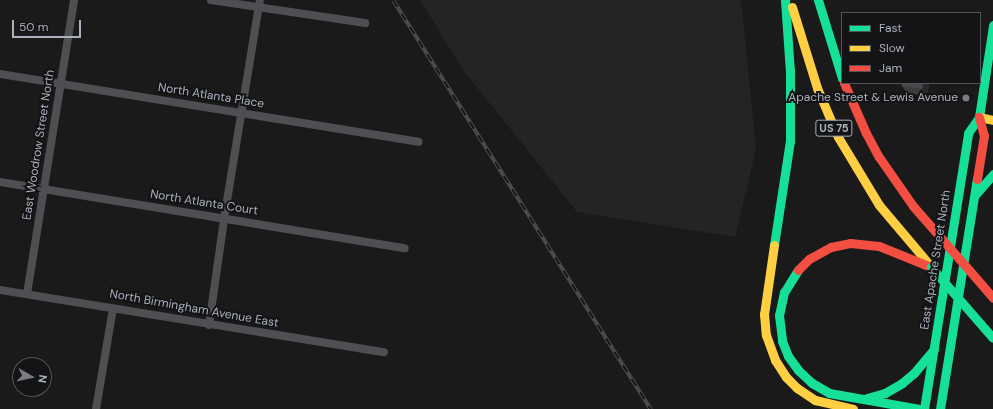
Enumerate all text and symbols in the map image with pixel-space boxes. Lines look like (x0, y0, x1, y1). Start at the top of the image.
scale bar (14, 12, 83, 38)
legend (841, 12, 981, 84)
text: 50 m (19, 19, 48, 35)
text: Fast (879, 20, 902, 36)
text: Slow (879, 40, 905, 56)
text: Jam (879, 60, 902, 76)
street label: East Woodrow Street North (20, 69, 58, 221)
street label: North Atlanta Place (157, 81, 265, 111)
place label: Apache Street & Lewis Avenue (788, 91, 958, 105)
marker: Apache Street & Lewis Avenue (961, 93, 971, 103)
road number: US 75 (815, 119, 853, 137)
street label: North Atlanta Court (149, 187, 259, 219)
street label: East Apache Street North (918, 189, 954, 331)
street label: North Birmingham Avenue East (108, 287, 280, 331)
north arrow (12, 357, 52, 397)
text: N (35, 374, 50, 384)

